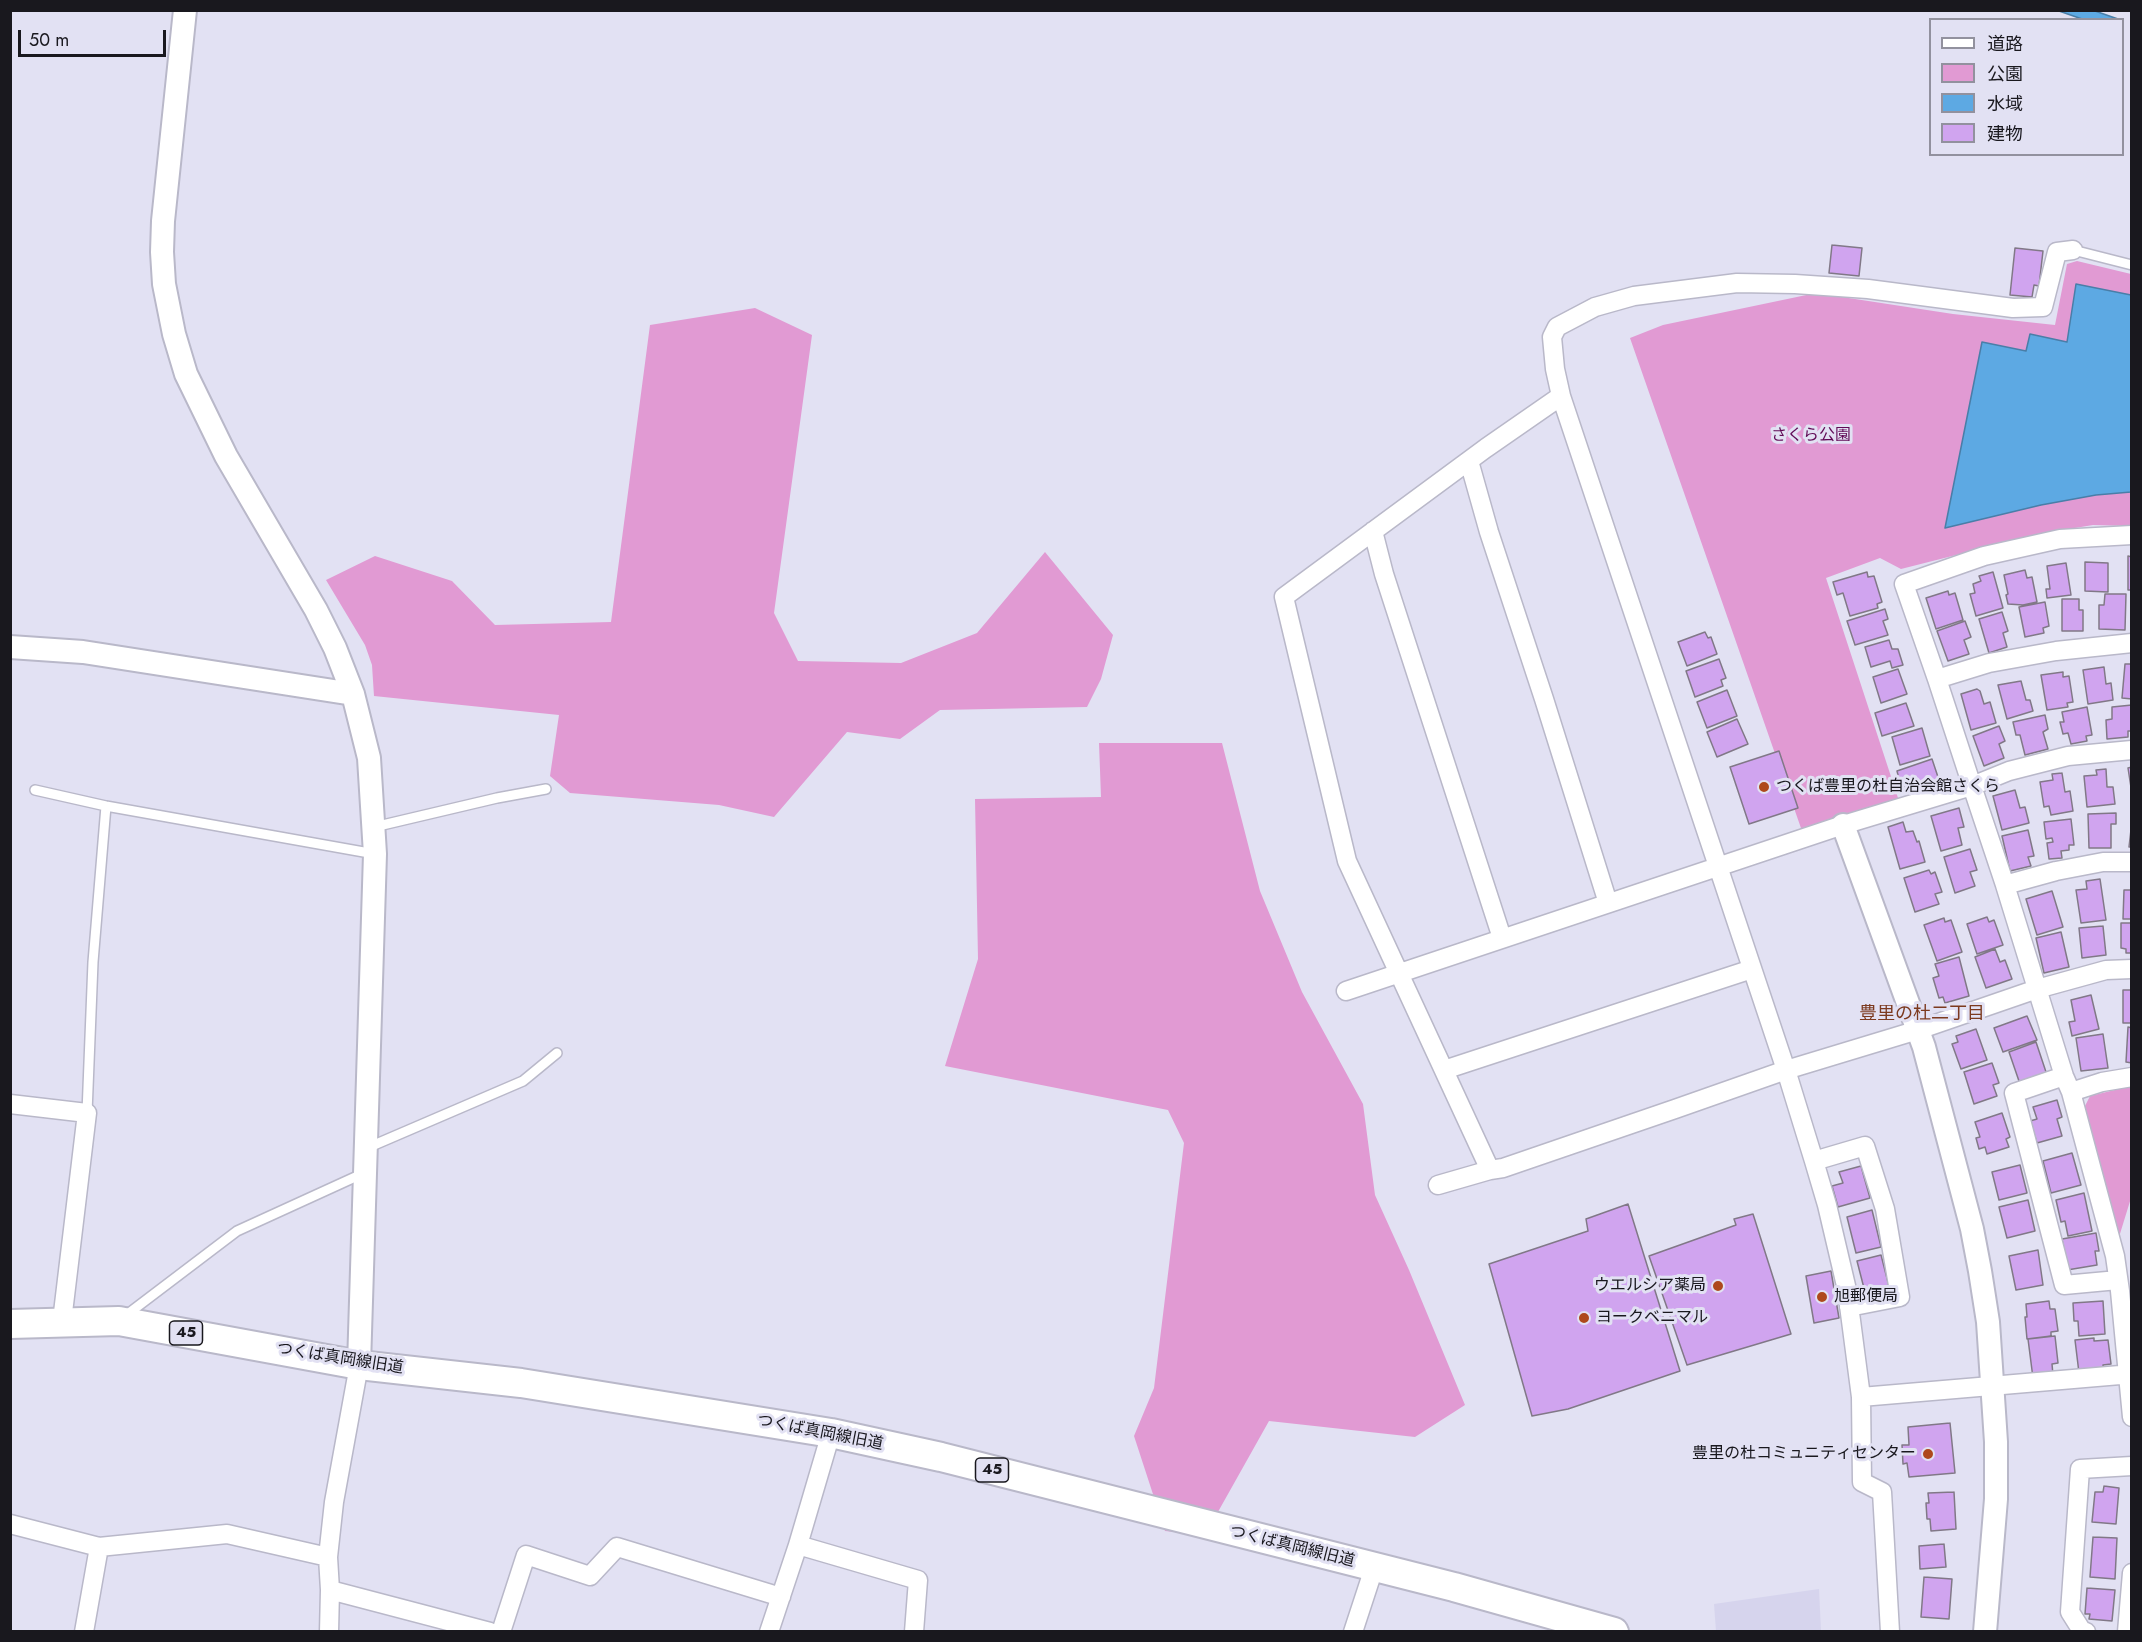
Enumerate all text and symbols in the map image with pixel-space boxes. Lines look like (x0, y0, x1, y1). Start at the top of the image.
scale bar (21, 18, 170, 56)
legend (1929, 18, 2124, 156)
text: 50 m (29, 27, 69, 53)
text: 道路 (1987, 31, 2023, 57)
text: 公園 (1987, 61, 2023, 87)
text: 水域 (1987, 91, 2023, 117)
text: 建物 (1987, 121, 2023, 147)
park label: さくら公園 (1771, 426, 1851, 446)
place label: つくば豊里の杜自治会館さくら (1776, 777, 2000, 797)
marker: つくば豊里の杜自治会館さくら (1757, 780, 1771, 794)
district label: 豊里の杜二丁目 (1859, 1004, 1985, 1026)
place label: ウエルシア薬局 (1594, 1276, 1706, 1296)
marker: ウエルシア薬局 (1711, 1279, 1725, 1293)
place label: 旭郵便局 (1834, 1287, 1898, 1307)
marker: 旭郵便局 (1815, 1290, 1829, 1304)
place label: ヨークベニマル (1596, 1308, 1708, 1328)
marker: ヨークベニマル (1577, 1311, 1591, 1325)
road number: 45 (170, 1321, 202, 1345)
street label: つくば真岡線旧道 (275, 1340, 405, 1378)
street label: つくば真岡線旧道 (755, 1411, 885, 1455)
place label: 豊里の杜コミュニティセンター (1692, 1444, 1916, 1464)
marker: 豊里の杜コミュニティセンター (1921, 1447, 1935, 1461)
road number: 45 (976, 1458, 1008, 1482)
street label: つくば真岡線旧道 (1228, 1522, 1356, 1572)

